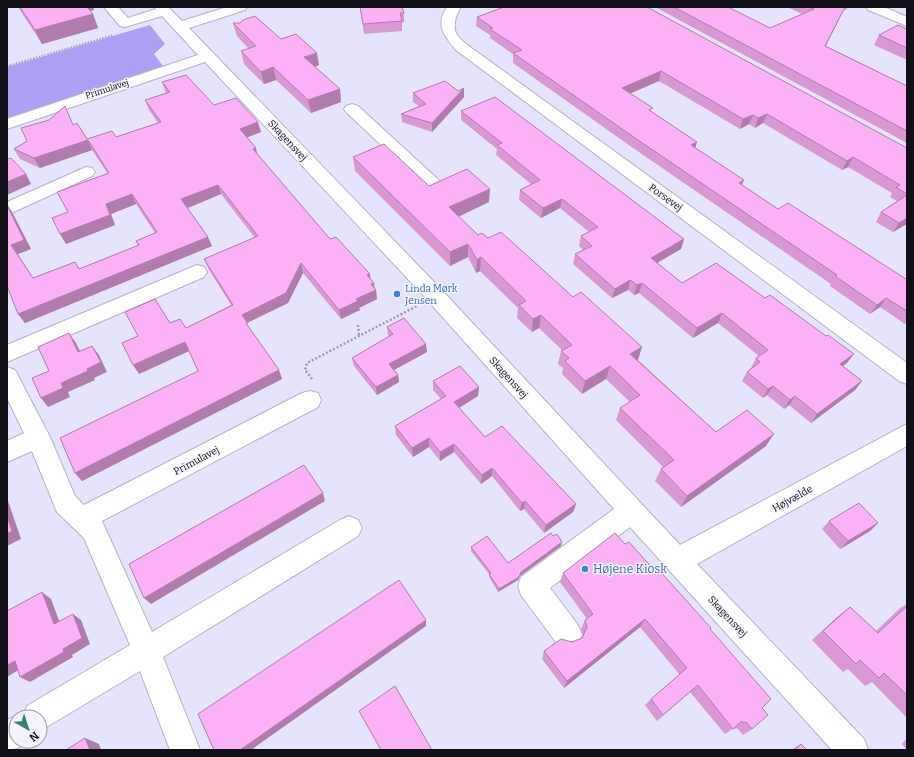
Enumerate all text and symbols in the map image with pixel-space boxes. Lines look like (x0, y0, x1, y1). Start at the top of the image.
street label: Primulavej (84, 77, 130, 101)
street label: Skagensvej (265, 118, 309, 164)
street label: Porsevej (646, 181, 685, 214)
place label: Linda Mørk Jensen (404, 283, 458, 307)
marker: Linda Mørk Jensen (392, 289, 402, 299)
street label: Skagensvej (486, 354, 530, 401)
street label: Primulavej (172, 444, 221, 478)
street label: Højvælde (770, 483, 815, 515)
place label: Højene Kiosk (593, 562, 667, 576)
marker: Højene Kiosk (580, 564, 590, 574)
street label: Skagensvej (705, 594, 749, 640)
north arrow (8, 709, 48, 749)
text: N (26, 729, 41, 744)

